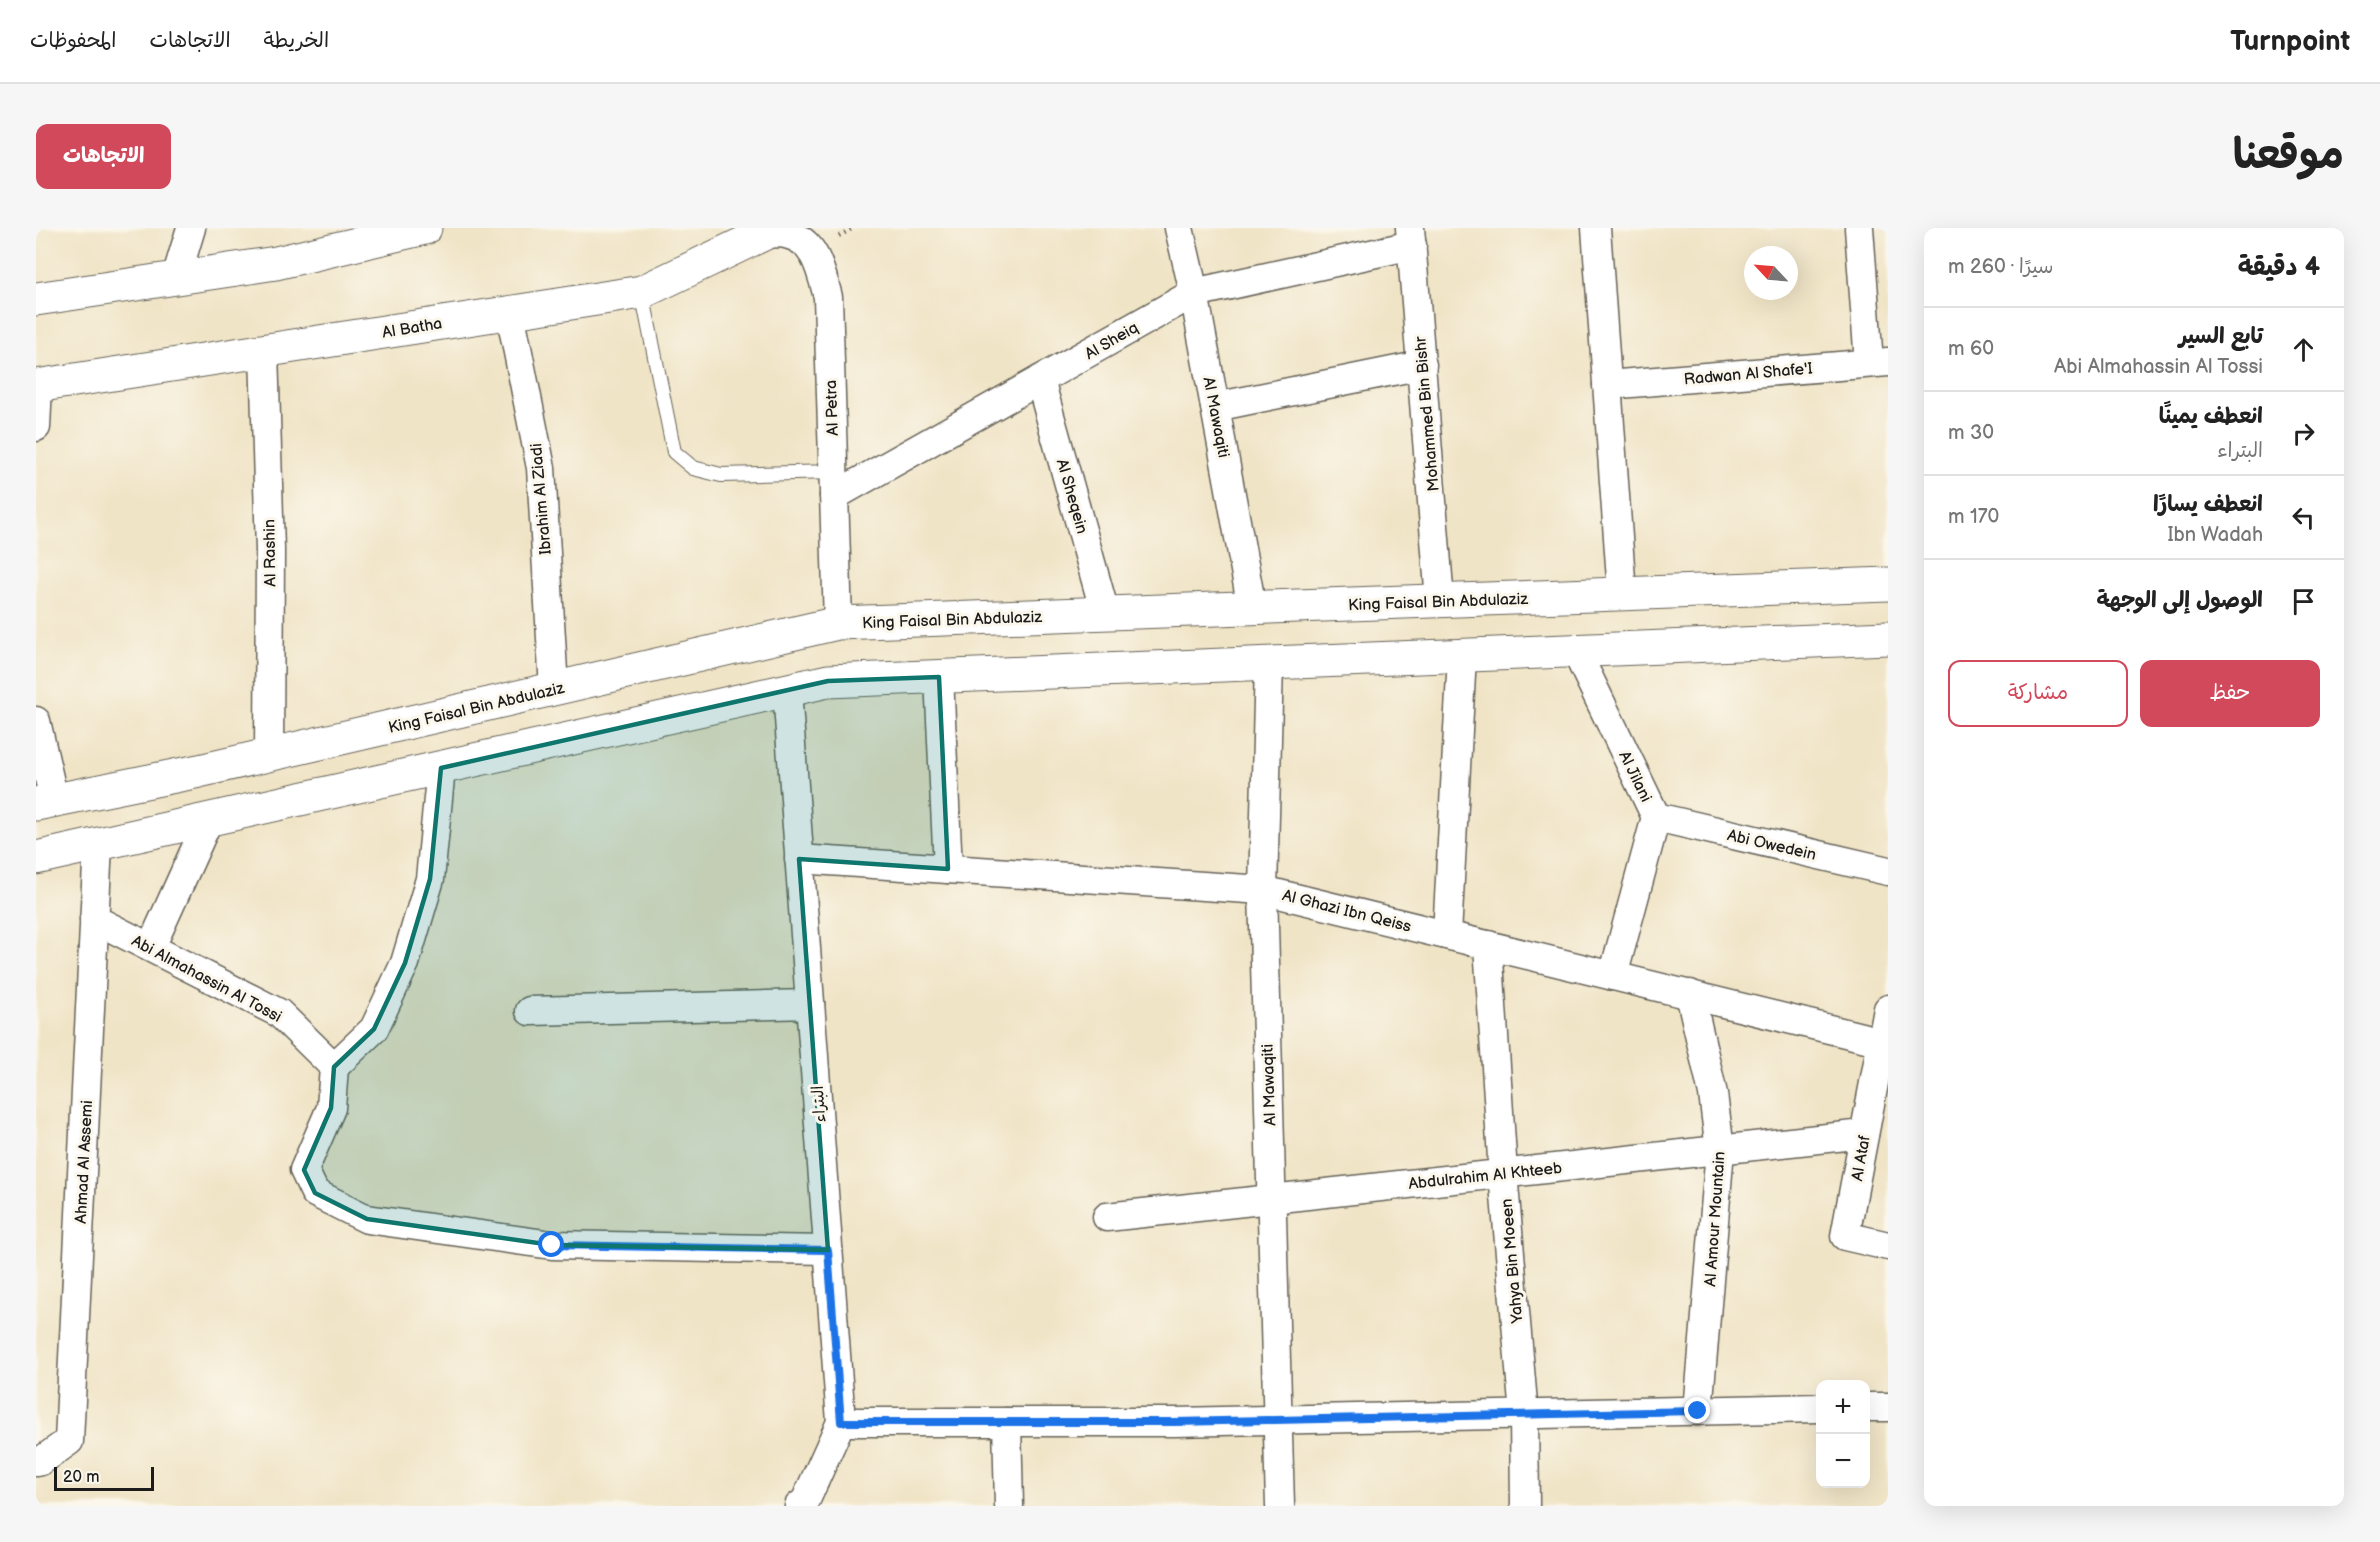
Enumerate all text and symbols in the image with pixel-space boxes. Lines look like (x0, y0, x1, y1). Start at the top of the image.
text: Turnpoint (2230, 25, 2350, 58)
text: المحفوظات (30, 28, 116, 53)
text: الاتجاهات (149, 28, 231, 53)
text: الخريطة (264, 28, 329, 53)
button: الاتجاهات (36, 124, 171, 189)
text: موقعنا (2233, 130, 2344, 181)
north arrow (1744, 246, 1798, 300)
text: 4 دقيقة (2238, 252, 2320, 283)
text: سيرًا · 260 m (1948, 255, 2054, 279)
street label: Al Batha (381, 314, 444, 343)
street label: Al Sheiq (1082, 318, 1142, 364)
text: تابع السير (2179, 323, 2263, 350)
icon: ahead (2287, 333, 2320, 366)
street label: Mohammed Bin Bishr (1411, 335, 1444, 492)
text: 60 m (1948, 337, 1994, 361)
text: Abi Almahassin Al Tossi (2054, 355, 2263, 379)
street label: Radwan Al Shafe'I (1683, 359, 1813, 390)
street label: Al Mawaqiti (1198, 375, 1233, 459)
street label: Al Petra (822, 380, 843, 436)
text: انعطف يمينًا (2159, 403, 2263, 430)
icon: right (2287, 417, 2320, 450)
text: 30 m (1948, 421, 1994, 445)
text: البتراء (2217, 439, 2263, 463)
street label: Ibrahim Al Ziadi (527, 442, 556, 555)
street label: Al Sheqein (1052, 457, 1091, 536)
text: انعطف يسارًا (2153, 491, 2263, 518)
icon: left (2287, 501, 2320, 534)
text: 170 m (1948, 505, 1999, 529)
street label: Al Rashin (260, 519, 281, 587)
text: Ibn Wadah (2167, 523, 2263, 547)
icon: arrive (2287, 585, 2320, 618)
text: الوصول إلى الوجهة (2096, 587, 2263, 614)
street label: King Faisal Bin Abdulaziz (1348, 590, 1529, 615)
street label: King Faisal Bin Abdulaziz (862, 608, 1043, 633)
button: مشاركة (1948, 660, 2128, 727)
button: حفظ (2140, 660, 2320, 727)
street label: King Faisal Bin Abdulaziz (387, 679, 566, 738)
street label: Al Jilani (1614, 748, 1655, 805)
street label: Abi Owedein (1725, 826, 1818, 865)
street label: Al Ghazi Ibn Qeiss (1280, 886, 1413, 937)
street label: Abi Almahassin Al Tossi (128, 932, 285, 1027)
street label: Al Mawaqiti (1259, 1044, 1280, 1126)
street label: البتراء (809, 1085, 830, 1123)
street label: Ahmad Al Assemi (72, 1100, 97, 1224)
street label: Al Ataf (1848, 1134, 1875, 1182)
street label: Al Amour Mountain (1701, 1151, 1730, 1287)
street label: Abdulrahim Al Khteeb (1407, 1159, 1563, 1194)
street label: Yahya Bin Moeen (1498, 1198, 1527, 1325)
route start (538, 1231, 564, 1257)
map controls (1816, 1380, 1870, 1488)
button: + (1816, 1380, 1870, 1434)
route end (1684, 1397, 1710, 1423)
button: − (1816, 1434, 1870, 1488)
scale bar (54, 1464, 154, 1492)
text: 20 m (63, 1468, 99, 1487)

